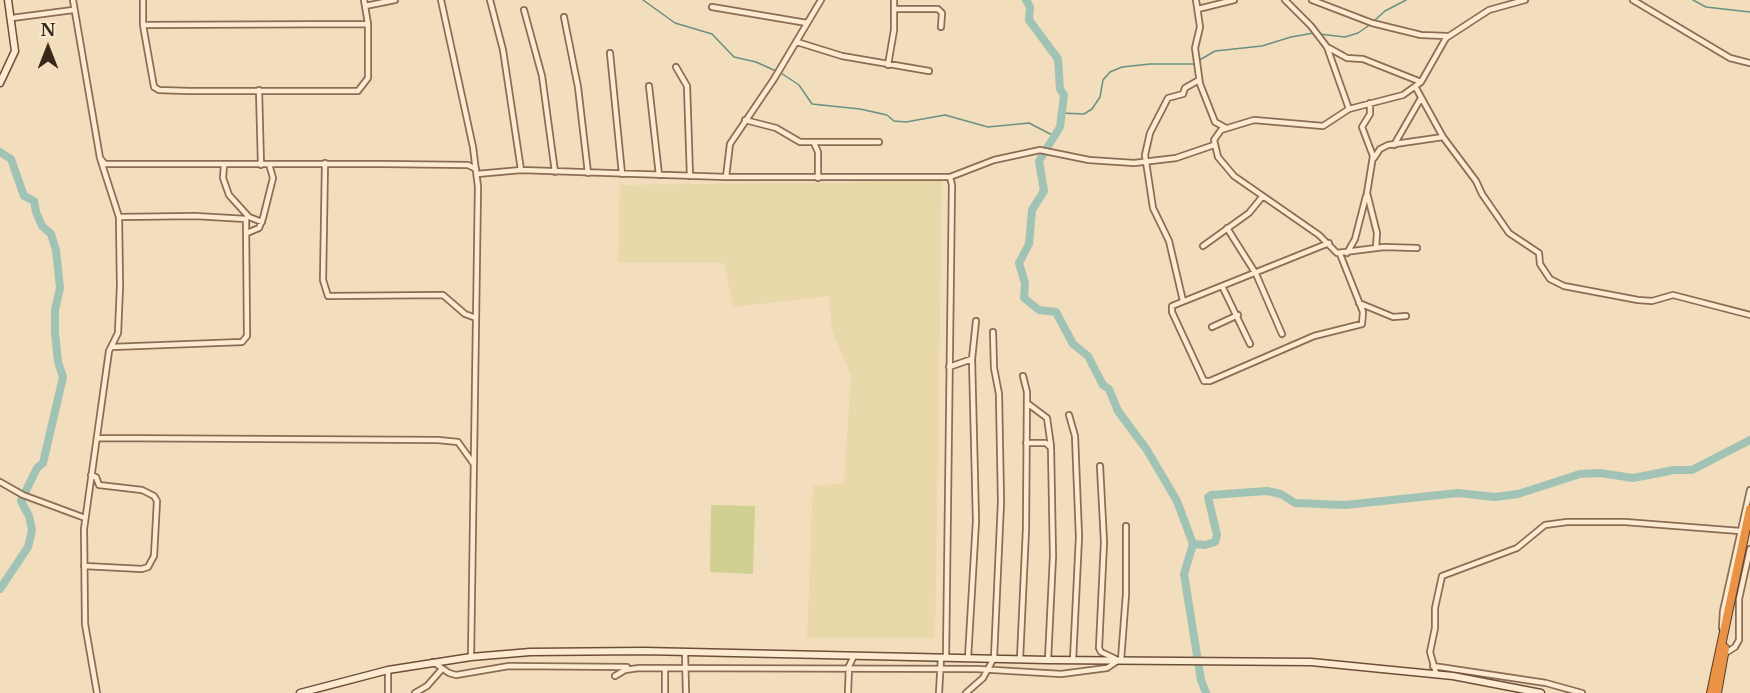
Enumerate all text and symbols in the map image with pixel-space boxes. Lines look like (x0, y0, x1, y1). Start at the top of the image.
north arrow (18, 18, 78, 78)
text: N (40, 20, 56, 40)

